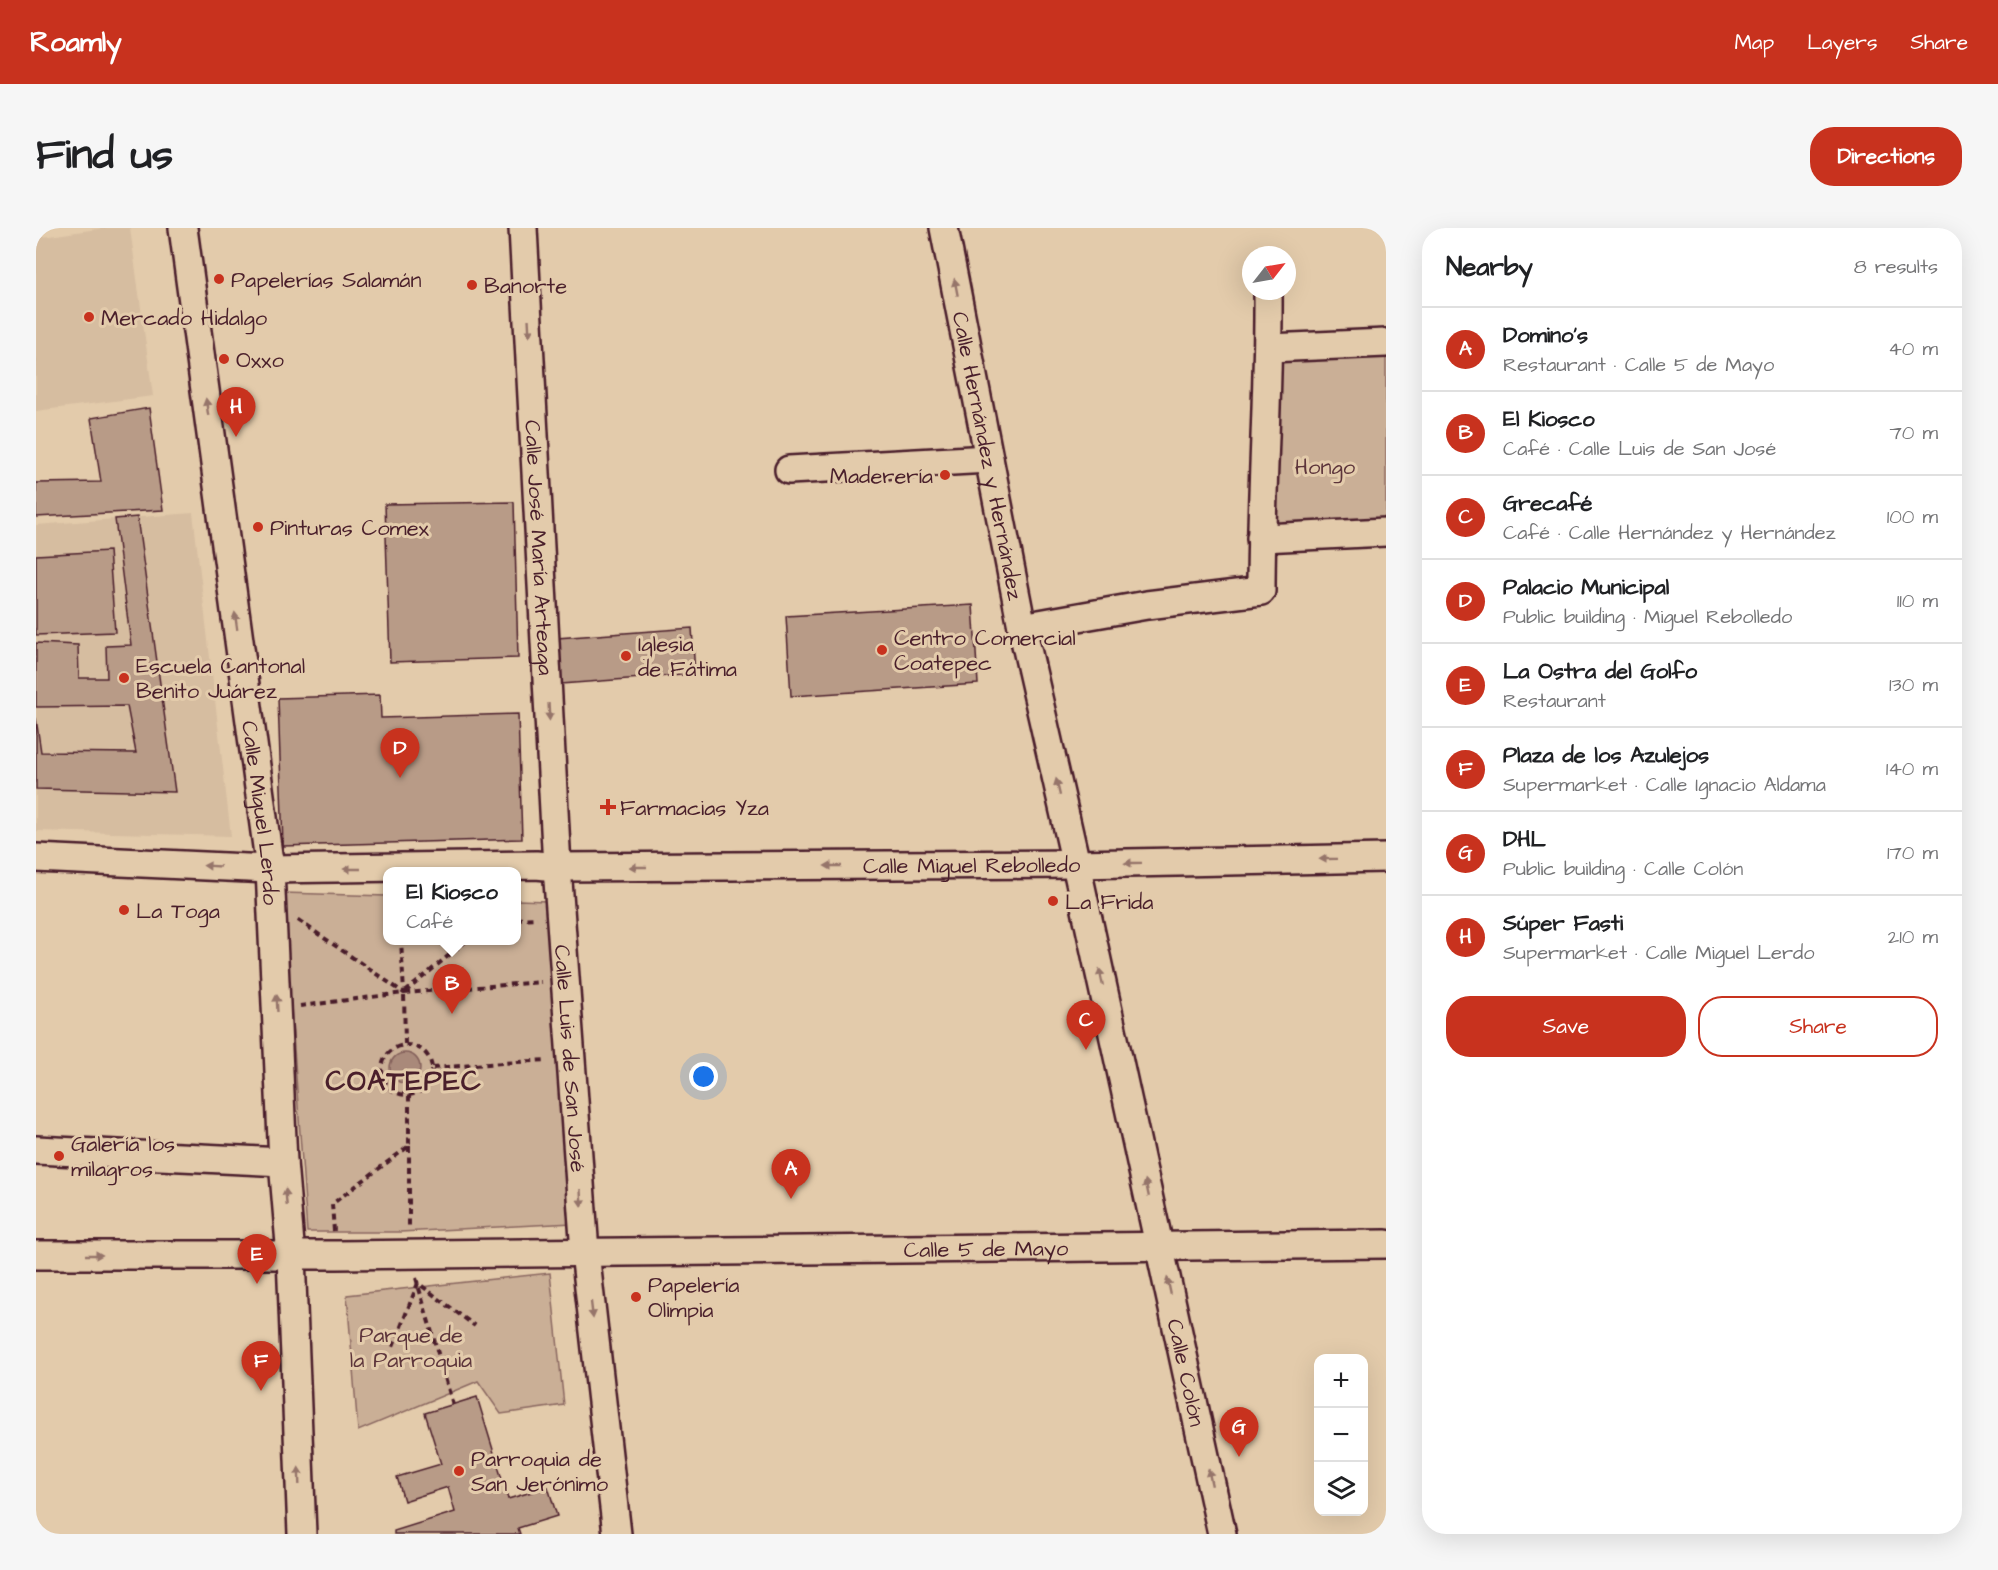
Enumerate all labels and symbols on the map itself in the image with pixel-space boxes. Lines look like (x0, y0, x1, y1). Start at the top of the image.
north arrow (1242, 246, 1296, 300)
place label: Papelerías Salamán (231, 265, 422, 296)
place label: Banorte (484, 271, 567, 302)
marker: Papelerías Salamán (212, 272, 226, 286)
marker: Banorte (465, 278, 479, 292)
one-way arrow (951, 278, 960, 297)
place label: Mercado Hidalgo (101, 303, 268, 335)
street label: Calle Hernández y Hernández (944, 309, 1030, 603)
marker: Mercado Hidalgo (82, 310, 96, 324)
one-way arrow (524, 319, 533, 338)
place label: Oxxo (236, 345, 284, 376)
marker: Oxxo (217, 352, 231, 366)
pin: H (216, 388, 256, 437)
one-way arrow (203, 397, 212, 416)
street label: Calle José María Arteaga (516, 419, 561, 676)
park label: Hongo (1295, 452, 1356, 484)
place label: Maderería (830, 461, 933, 492)
marker: Maderería (938, 468, 952, 482)
place label: Pinturas Comex (270, 513, 430, 544)
marker: Pinturas Comex (251, 520, 265, 534)
one-way arrow (232, 611, 241, 630)
place label: Centro Comercial Coatepec (894, 623, 1076, 679)
place label: Iglesia de Fátima (638, 629, 737, 685)
marker: Centro Comercial Coatepec (875, 643, 889, 657)
marker: Iglesia de Fátima (619, 649, 633, 663)
place label: Escuela Cantonal Benito Juárez (136, 651, 305, 707)
marker: Escuela Cantonal Benito Juárez (117, 671, 131, 685)
one-way arrow (544, 702, 553, 721)
street label: Calle Miguel Lerdo (233, 719, 286, 906)
pin: D (380, 728, 420, 778)
one-way arrow (1053, 778, 1063, 796)
place label: Farmacias Yza (620, 793, 769, 824)
marker: Farmacias Yza (601, 800, 615, 814)
street label: Calle Miguel Rebolledo (863, 850, 1081, 883)
one-way arrow (1318, 854, 1337, 864)
one-way arrow (1123, 858, 1142, 868)
one-way arrow (823, 861, 842, 870)
one-way arrow (202, 862, 221, 871)
one-way arrow (628, 862, 647, 872)
one-way arrow (342, 864, 361, 874)
place label: La Frida (1065, 887, 1153, 918)
marker: La Frida (1046, 894, 1060, 908)
place label: La Toga (136, 896, 220, 928)
marker: La Toga (117, 903, 131, 917)
street label: Calle Luis de San José (546, 944, 593, 1174)
pin: B (432, 964, 472, 1014)
one-way arrow (1096, 967, 1105, 986)
one-way arrow (273, 993, 282, 1012)
pin: C (1066, 1000, 1106, 1050)
district label: COATEPEC (326, 1062, 482, 1101)
your location (689, 1062, 718, 1091)
place label: Galería los milagros (71, 1129, 175, 1186)
marker: Galería los milagros (52, 1149, 66, 1163)
pin: A (772, 1150, 810, 1199)
one-way arrow (1142, 1179, 1152, 1197)
one-way arrow (281, 1188, 291, 1207)
one-way arrow (576, 1188, 586, 1207)
street label: Calle 5 de Mayo (903, 1233, 1069, 1266)
pin: E (238, 1234, 276, 1284)
one-way arrow (85, 1250, 104, 1260)
place label: Papelería Olimpia (648, 1270, 739, 1326)
one-way arrow (1164, 1277, 1173, 1296)
marker: Papelería Olimpia (629, 1290, 643, 1304)
one-way arrow (587, 1300, 597, 1319)
street label: Calle Colón (1159, 1316, 1212, 1429)
park label: Parque de la Parroquia (350, 1320, 472, 1376)
pin: F (242, 1342, 280, 1391)
pin: G (1220, 1408, 1258, 1457)
place label: Parroquia de San Jerónimo (471, 1444, 609, 1500)
marker: Parroquia de San Jerónimo (452, 1464, 466, 1478)
one-way arrow (295, 1466, 304, 1485)
one-way arrow (1205, 1467, 1214, 1486)

